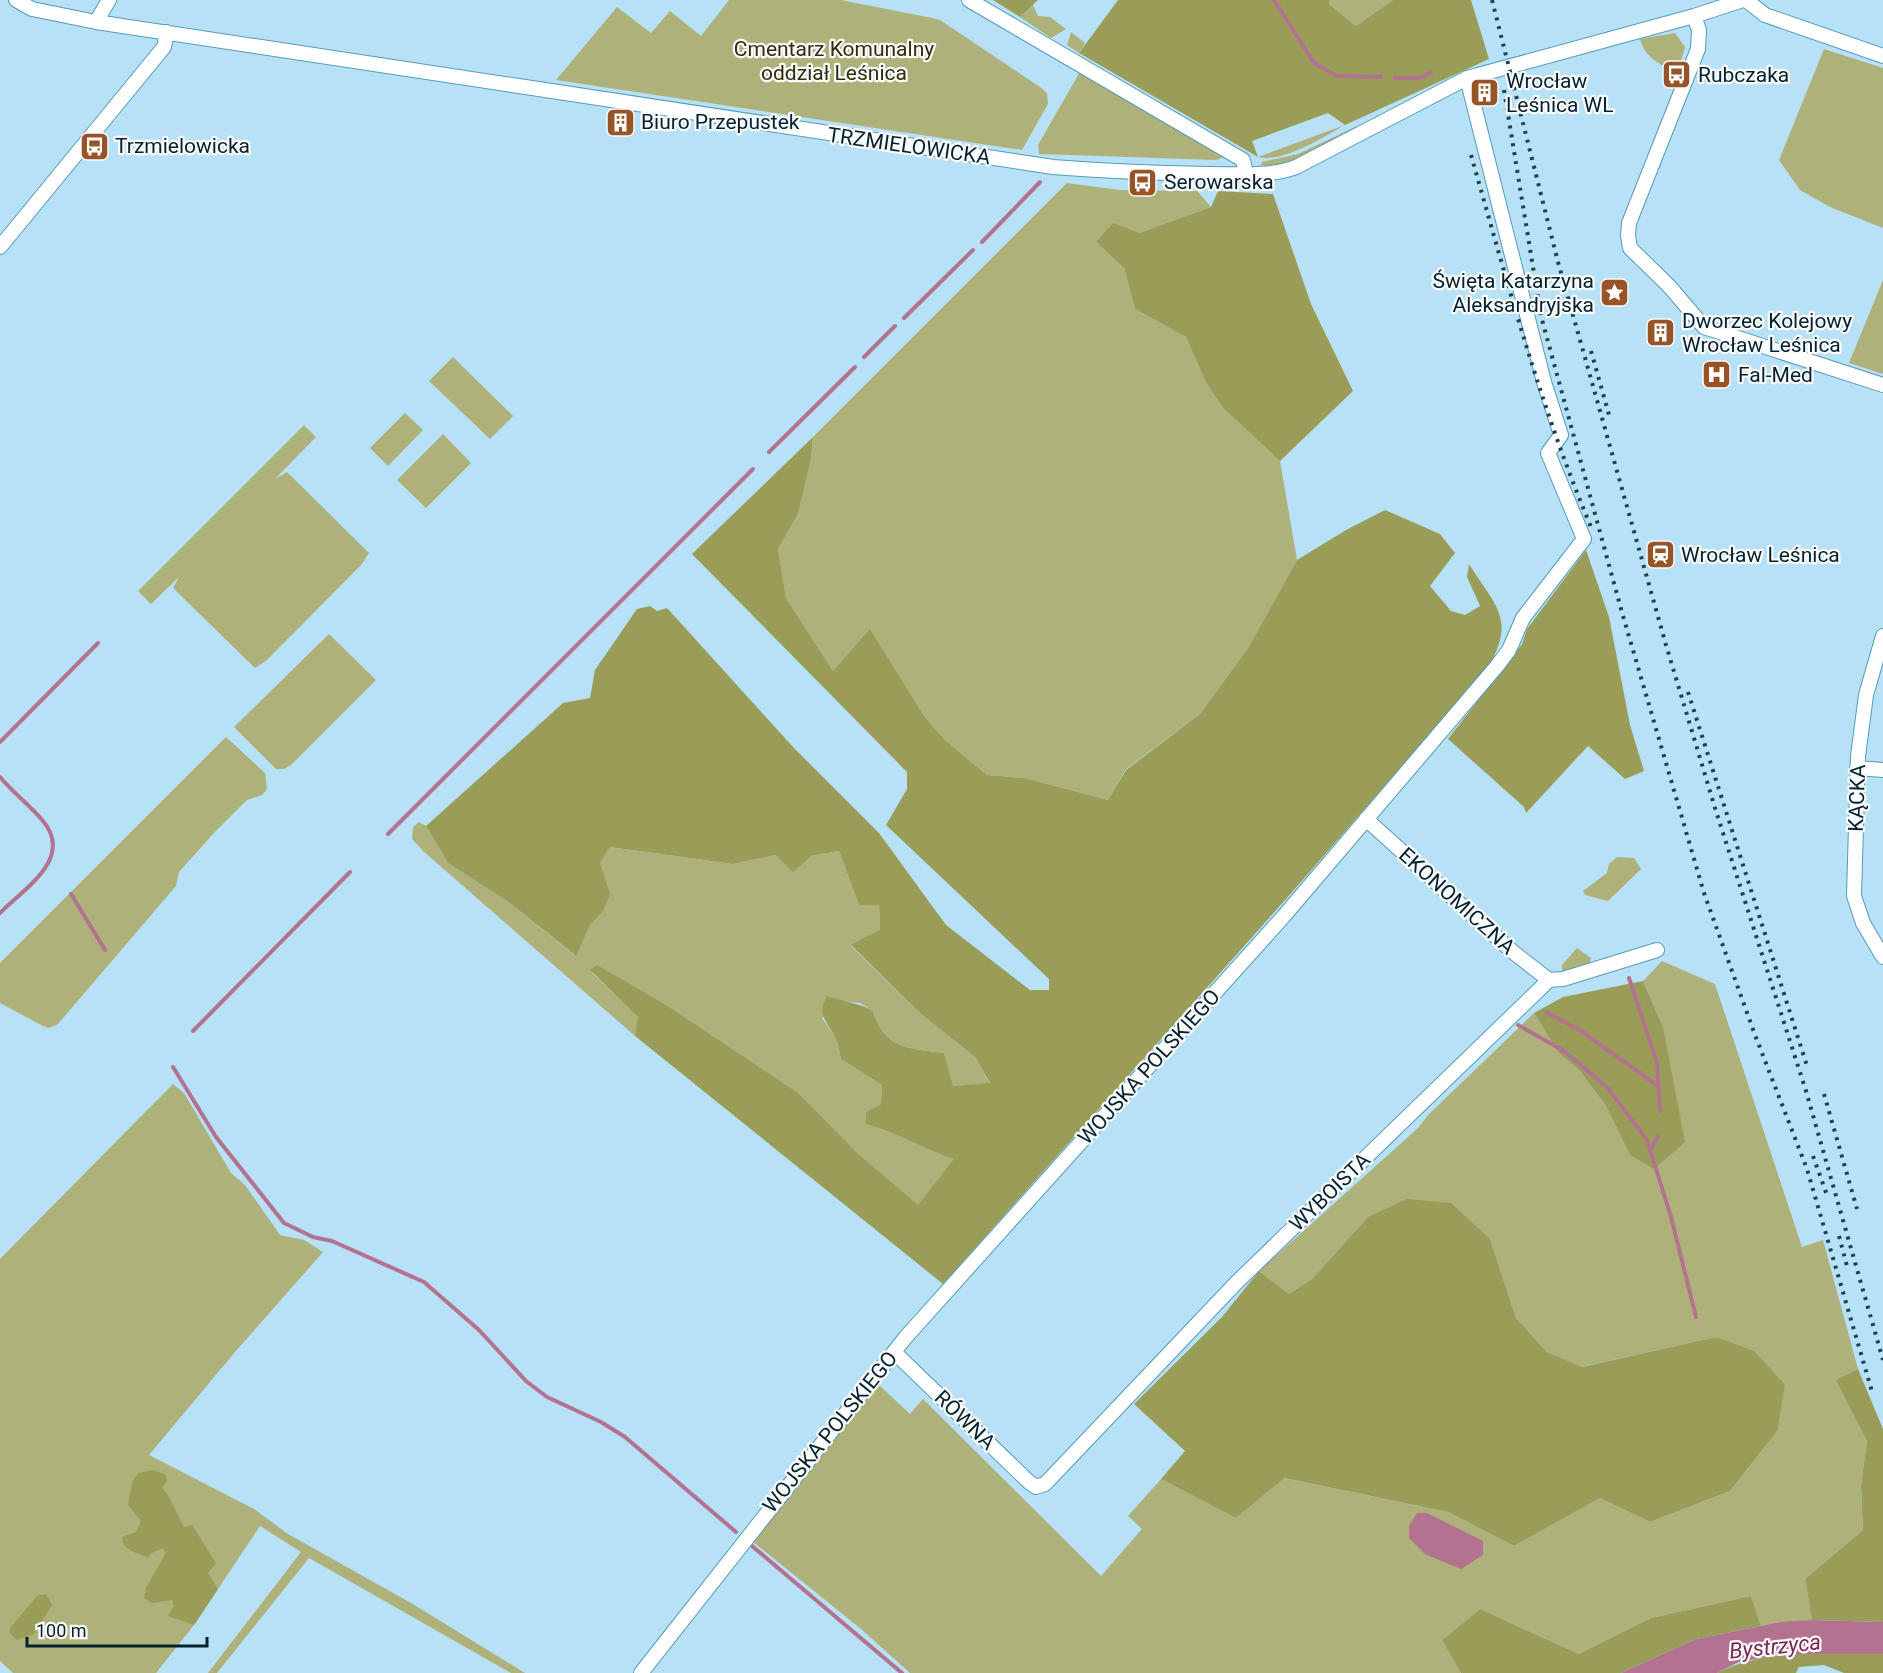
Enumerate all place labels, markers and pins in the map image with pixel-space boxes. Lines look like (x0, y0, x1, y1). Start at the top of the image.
bus stop icon: Rubczaka (1661, 59, 1693, 91)
place label: Rubczaka (1698, 63, 1789, 87)
place label: Wrocław Leśnica WL (1506, 69, 1614, 117)
building icon: Wrocław Leśnica WL (1469, 77, 1501, 109)
building icon: Biuro Przepustek (604, 106, 636, 138)
place label: Biuro Przepustek (641, 110, 800, 134)
bus stop icon: Trzmielowicka (78, 130, 110, 162)
place label: Trzmielowicka (115, 134, 250, 158)
bus stop icon: Serowarska (1127, 166, 1159, 198)
place label: Serowarska (1164, 170, 1274, 194)
place label: Święta Katarzyna Aleksandryjska (1433, 269, 1594, 317)
place icon: Święta Katarzyna Aleksandryjska (1599, 277, 1631, 309)
place label: Dworzec Kolejowy Wrocław Leśnica (1682, 309, 1852, 357)
building icon: Dworzec Kolejowy Wrocław Leśnica (1645, 317, 1677, 349)
hospital icon: Fal-Med (1701, 359, 1733, 391)
place label: Fal-Med (1738, 363, 1813, 387)
station icon: Wrocław Leśnica (1644, 539, 1676, 571)
place label: Wrocław Leśnica (1681, 543, 1840, 567)

